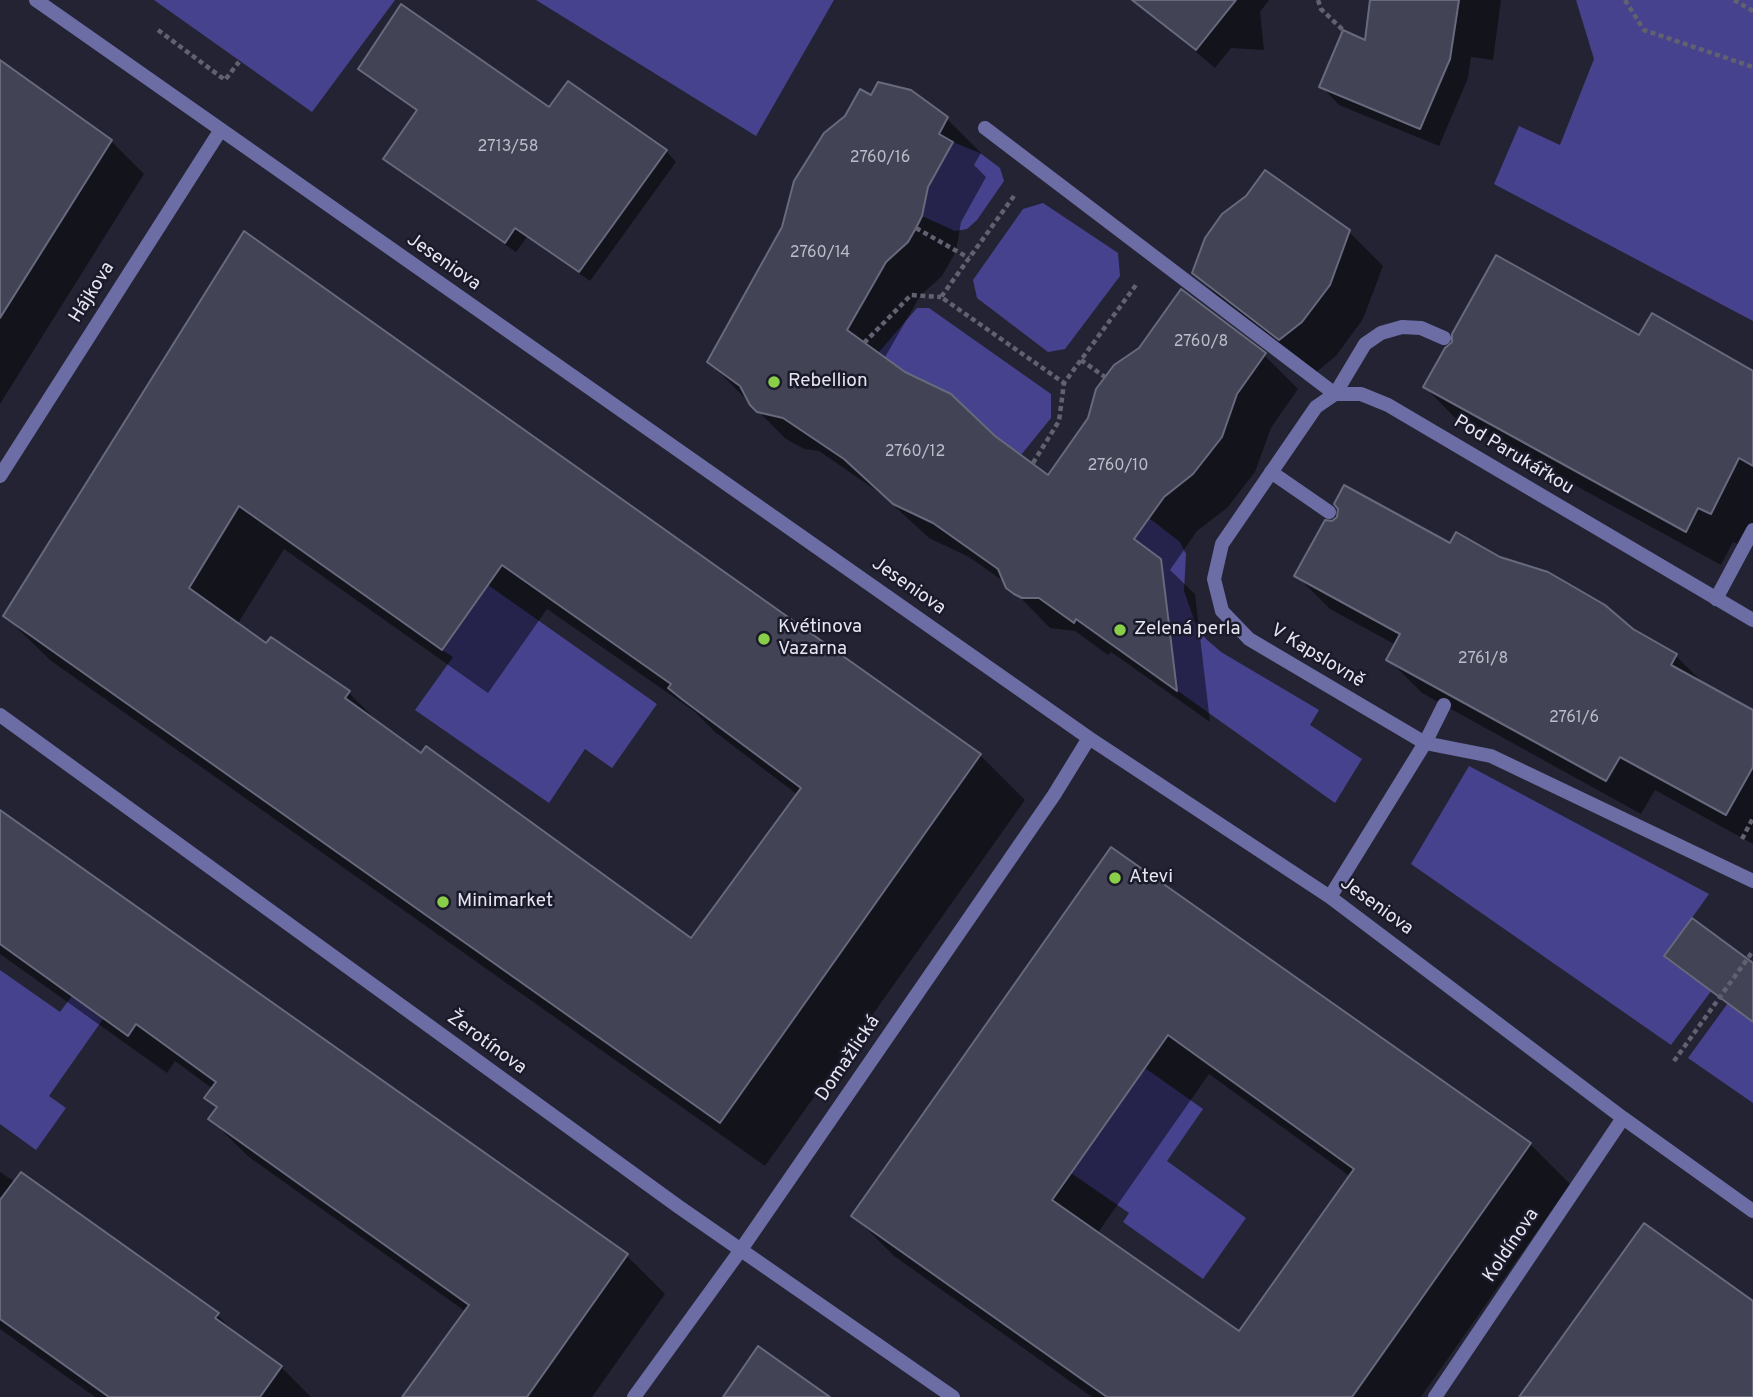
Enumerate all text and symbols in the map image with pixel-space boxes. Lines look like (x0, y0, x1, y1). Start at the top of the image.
house number: 2713/58 (478, 138, 538, 158)
house number: 2760/16 (850, 149, 910, 169)
street label: Jeseniova (402, 229, 484, 297)
house number: 2760/14 (790, 244, 850, 264)
street label: Hájkova (65, 258, 121, 328)
house number: 2760/8 (1174, 333, 1228, 353)
place label: Rebellion (788, 371, 868, 393)
marker: Rebellion (766, 374, 782, 390)
street label: Pod Parukářkou (1449, 411, 1577, 501)
house number: 2760/12 (885, 443, 945, 463)
house number: 2760/10 (1087, 457, 1149, 477)
street label: Jeseniova (867, 553, 949, 621)
place label: Kvétinova Vazarna (778, 617, 862, 661)
place label: Zelená perla (1134, 619, 1240, 641)
street label: V Kapslovně (1266, 620, 1368, 694)
marker: Zelená perla (1112, 622, 1128, 638)
marker: Kvétinova Vazarna (756, 631, 772, 647)
house number: 2761/8 (1458, 650, 1508, 670)
house number: 2761/6 (1549, 709, 1599, 729)
place label: Atevi (1129, 867, 1173, 889)
marker: Atevi (1107, 870, 1123, 886)
street label: Jeseniova (1335, 873, 1417, 941)
place label: Minimarket (457, 891, 553, 913)
marker: Minimarket (435, 894, 451, 910)
street label: Žerotínova (442, 1008, 530, 1080)
street label: Domažlická (812, 1012, 886, 1106)
street label: Koldínova (1479, 1205, 1545, 1287)

